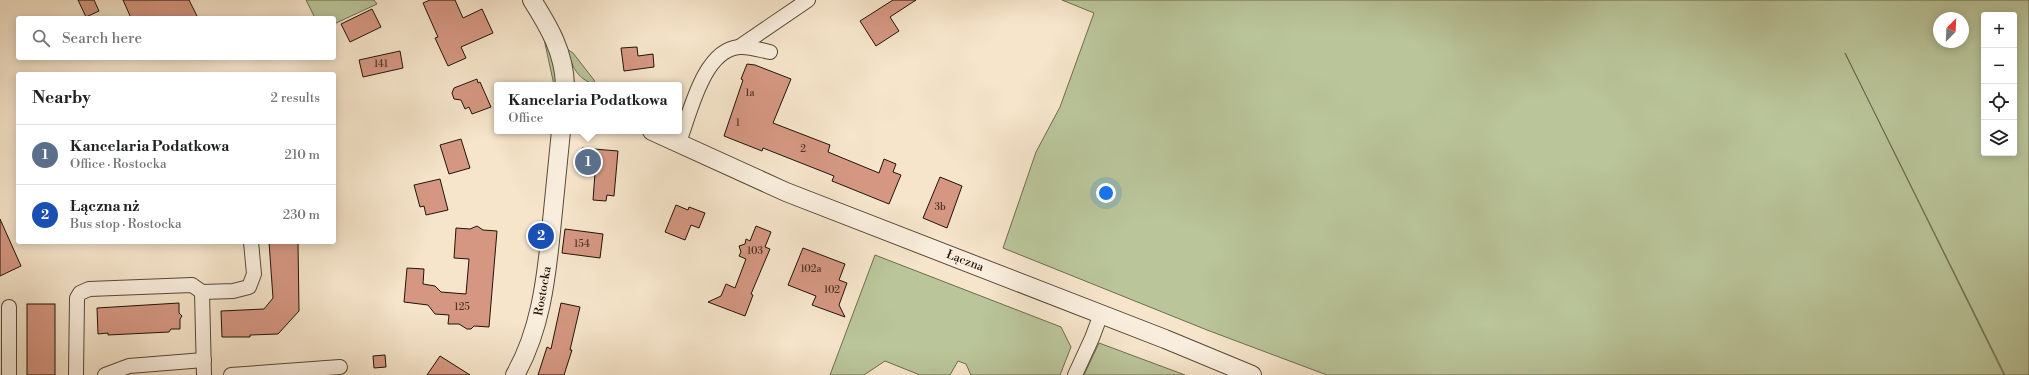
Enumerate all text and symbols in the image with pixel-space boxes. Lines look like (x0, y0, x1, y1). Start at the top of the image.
north arrow (1933, 12, 1969, 48)
map controls (1981, 12, 2017, 156)
button: + (1981, 12, 2017, 48)
search box (16, 16, 336, 60)
icon: search (30, 27, 52, 49)
text: Search here (62, 29, 142, 48)
button: − (1981, 48, 2017, 84)
house number: 141 (374, 58, 389, 70)
popup (494, 82, 682, 134)
button: locate (1981, 84, 2017, 120)
text: Nearby (32, 87, 91, 109)
house number: 1a (745, 87, 756, 99)
text: 2 results (271, 90, 320, 106)
text: Kancelaria Podatkowa (508, 91, 668, 110)
text: Office (508, 110, 543, 126)
house number: 1 (736, 117, 741, 129)
button: layers (1981, 120, 2017, 156)
text: Kancelaria Podatkowa (70, 137, 229, 156)
house number: 2 (800, 143, 806, 155)
text: 1 (42, 147, 48, 163)
text: 210 m (285, 147, 320, 163)
pin: 1 (575, 147, 601, 177)
text: Office · Rostocka (70, 156, 167, 172)
your location (1096, 183, 1116, 203)
text: Łączna nż (70, 197, 139, 216)
house number: 3b (934, 201, 946, 213)
text: 2 (41, 207, 49, 223)
text: 230 m (283, 207, 320, 223)
text: Bus stop · Rostocka (70, 216, 182, 232)
pin: 2 (528, 221, 554, 251)
house number: 154 (574, 238, 590, 250)
house number: 103 (747, 245, 764, 257)
street label: Łączna (944, 247, 987, 275)
house number: 102a (800, 263, 823, 275)
street label: Rostocka (531, 264, 555, 317)
house number: 102 (824, 284, 840, 296)
house number: 125 (454, 301, 470, 313)

